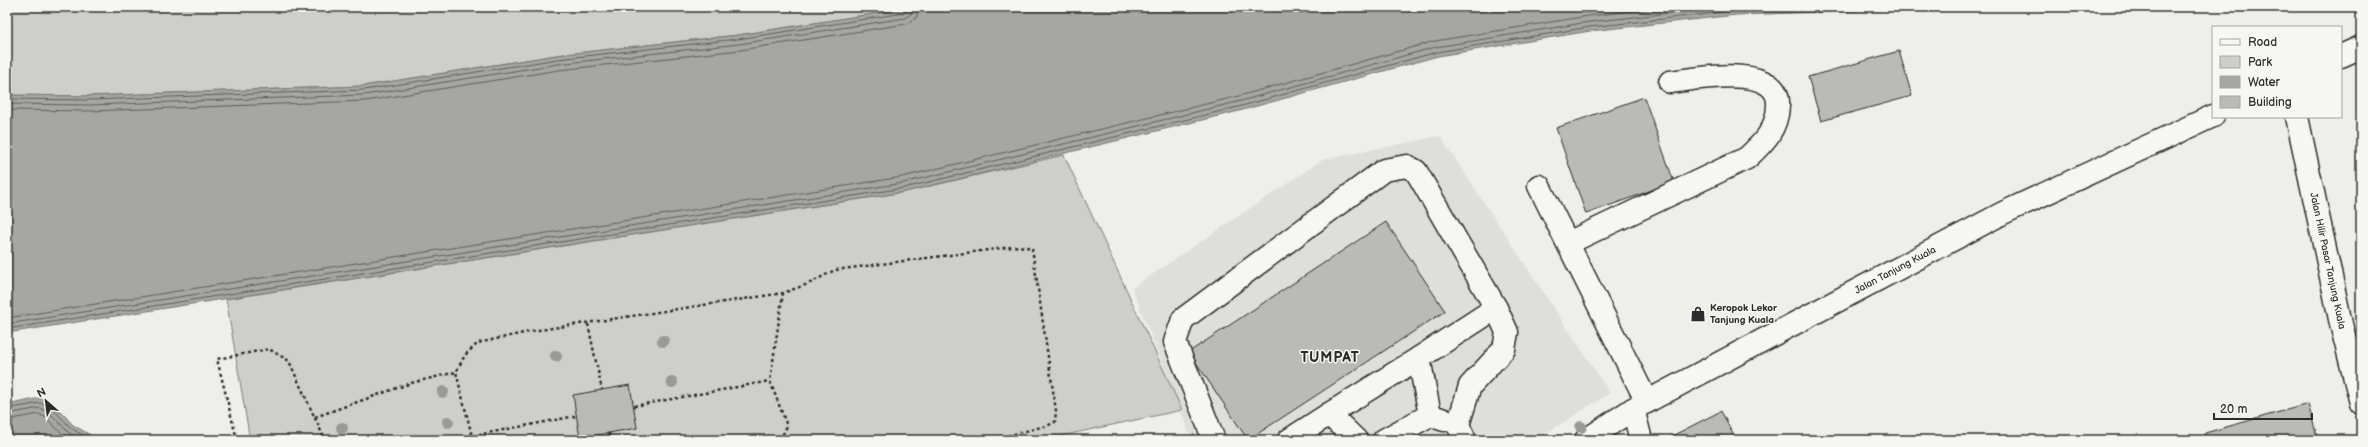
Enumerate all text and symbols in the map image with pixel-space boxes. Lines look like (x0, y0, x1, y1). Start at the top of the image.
legend (2212, 26, 2342, 118)
text: Road (2248, 35, 2277, 50)
text: Park (2248, 55, 2272, 70)
text: Water (2248, 75, 2280, 90)
text: Building (2248, 95, 2292, 110)
street label: Jalan Hilir Pasar Tanjung Kuala (2307, 191, 2348, 331)
street label: Jalan Tanjung Kuala (1852, 244, 1938, 297)
place label: Keropok Lekor Tanjung Kuala (1710, 302, 1778, 326)
shop icon: Keropok Lekor Tanjung Kuala (1689, 305, 1707, 323)
district label: TUMPAT (1300, 349, 1360, 366)
north arrow (26, 381, 66, 421)
text: N (35, 385, 48, 400)
scale bar (2214, 395, 2312, 421)
text: 20 m (2220, 402, 2247, 417)

